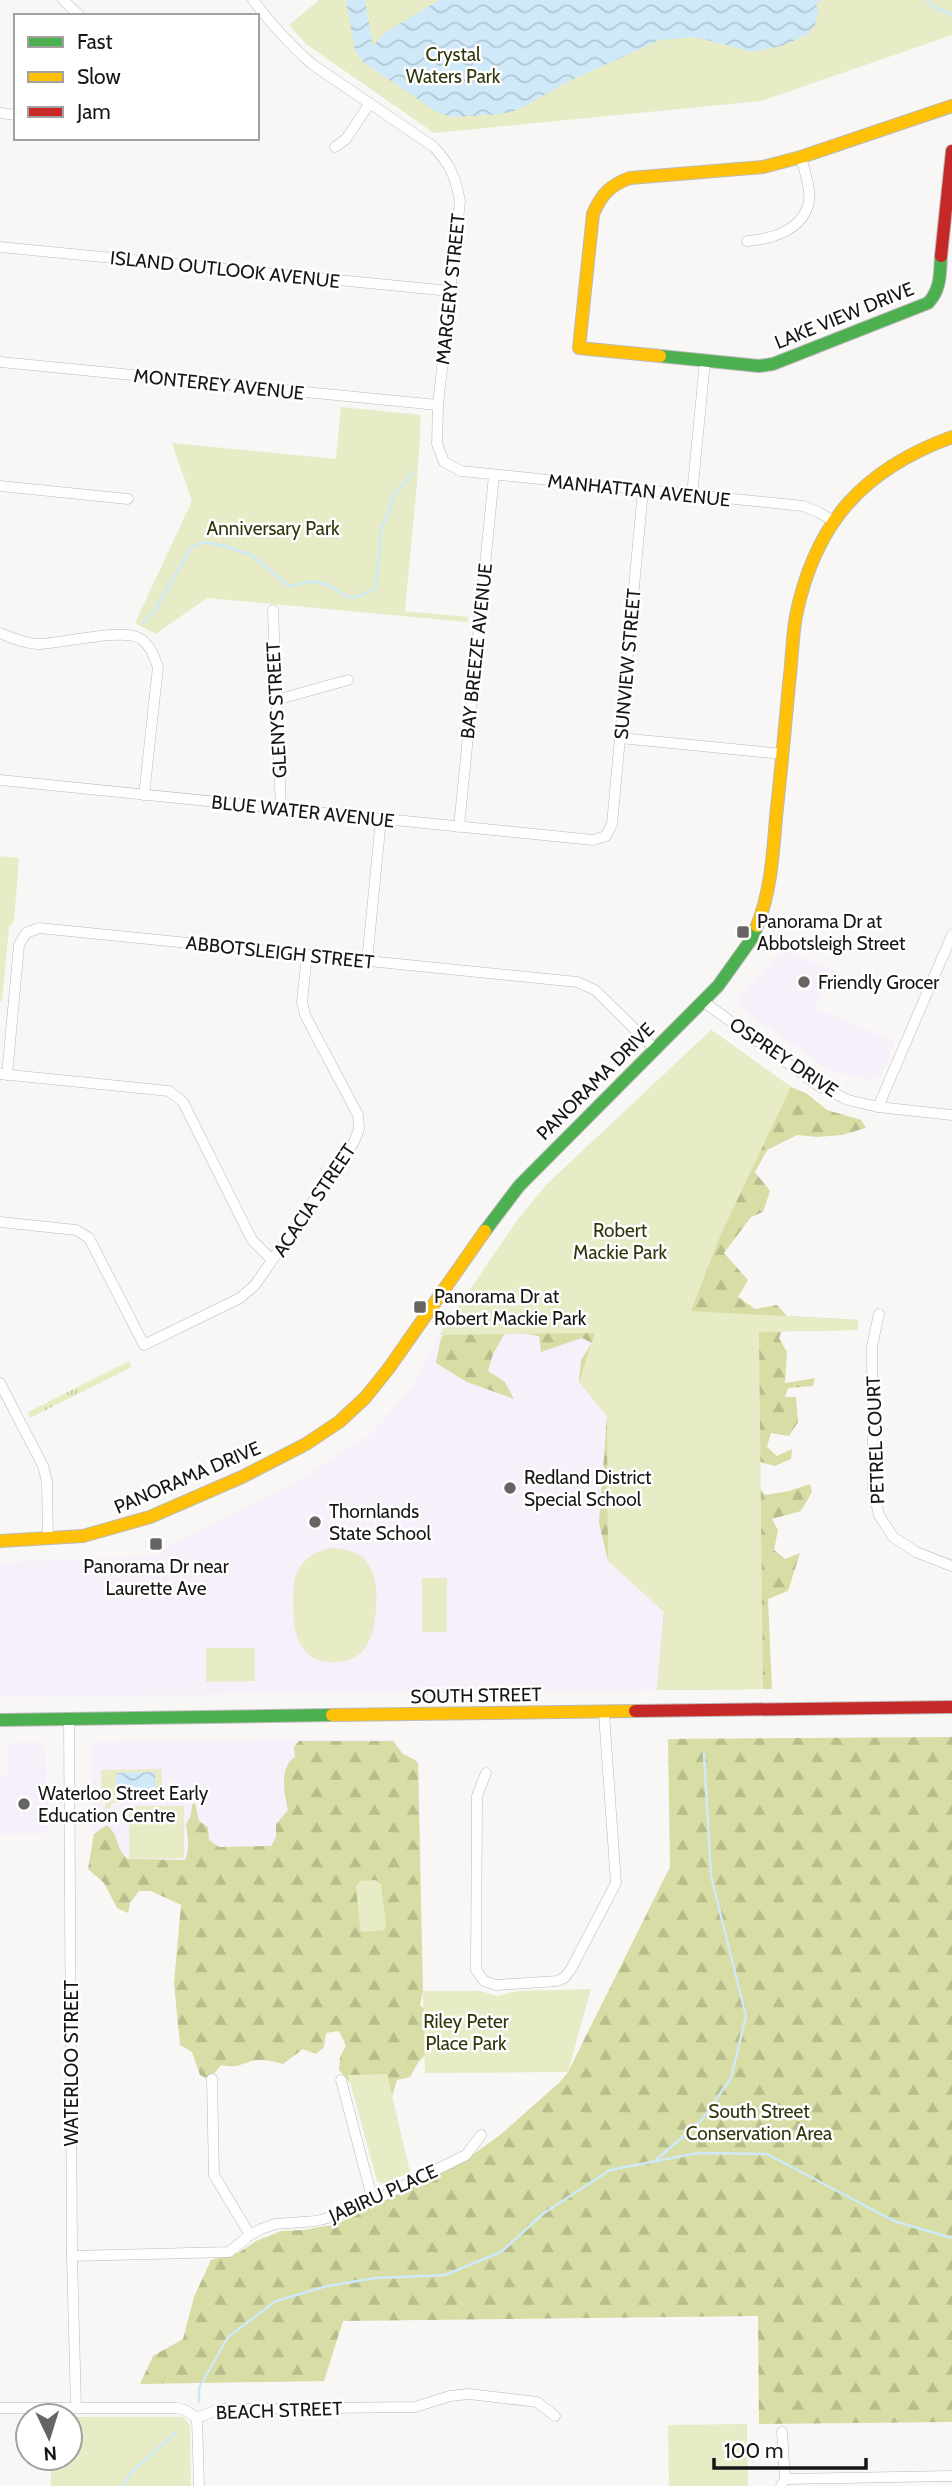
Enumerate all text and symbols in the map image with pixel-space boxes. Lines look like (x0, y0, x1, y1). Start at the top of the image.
legend (14, 14, 259, 140)
text: Fast (77, 29, 113, 54)
park label: Crystal Waters Park (406, 43, 501, 88)
text: Slow (77, 64, 121, 89)
text: Jam (76, 99, 111, 124)
street label: MARGERY STREET (431, 212, 470, 366)
street label: ISLAND OUTLOOK AVENUE (109, 246, 341, 293)
street label: LAKE VIEW DRIVE (771, 277, 917, 354)
street label: MONTEREY AVENUE (132, 364, 305, 405)
street label: MANHATTAN AVENUE (546, 469, 732, 512)
park label: Anniversary Park (207, 517, 340, 540)
street label: BAY BREEZE AVENUE (456, 562, 497, 740)
street label: SUNVIEW STREET (609, 588, 646, 740)
street label: GLENYS STREET (261, 641, 292, 779)
street label: BLUE WATER AVENUE (210, 790, 396, 833)
place label: Panorama Dr at Abbotsleigh Street (757, 910, 906, 955)
marker: Panorama Dr at Abbotsleigh Street (735, 924, 751, 940)
street label: ABBOTSLEIGH STREET (185, 931, 375, 974)
place label: Friendly Grocer (818, 971, 939, 994)
marker: Friendly Grocer (796, 974, 812, 990)
street label: OSPREY DRIVE (725, 1013, 842, 1102)
street label: PANORAMA DRIVE (532, 1018, 659, 1145)
street label: ACACIA STREET (268, 1140, 361, 1261)
park label: Robert Mackie Park (573, 1219, 667, 1264)
place label: Panorama Dr at Robert Mackie Park (434, 1285, 587, 1330)
marker: Panorama Dr at Robert Mackie Park (412, 1299, 428, 1315)
street label: PETREL COURT (862, 1375, 889, 1505)
street label: PANORAMA DRIVE (111, 1436, 264, 1519)
place label: Redland District Special School (524, 1466, 652, 1511)
marker: Redland District Special School (502, 1480, 518, 1496)
place label: Thornlands State School (329, 1500, 431, 1545)
marker: Thornlands State School (307, 1514, 323, 1530)
marker: Panorama Dr near Laurette Ave (148, 1536, 164, 1552)
place label: Panorama Dr near Laurette Ave (83, 1555, 229, 1600)
street label: SOUTH STREET (410, 1683, 542, 1708)
place label: Waterloo Street Early Education Centre (38, 1782, 209, 1827)
marker: Waterloo Street Early Education Centre (16, 1796, 32, 1812)
street label: WATERLOO STREET (60, 1980, 83, 2146)
park label: Riley Peter Place Park (423, 2010, 509, 2055)
park label: South Street Conservation Area (686, 2100, 832, 2145)
street label: JABIRU PLACE (324, 2159, 441, 2228)
street label: BEACH STREET (215, 2397, 343, 2424)
north arrow (14, 2402, 84, 2472)
scale bar (714, 2426, 866, 2470)
text: 100 m (724, 2438, 783, 2463)
text: N (43, 2442, 58, 2465)

